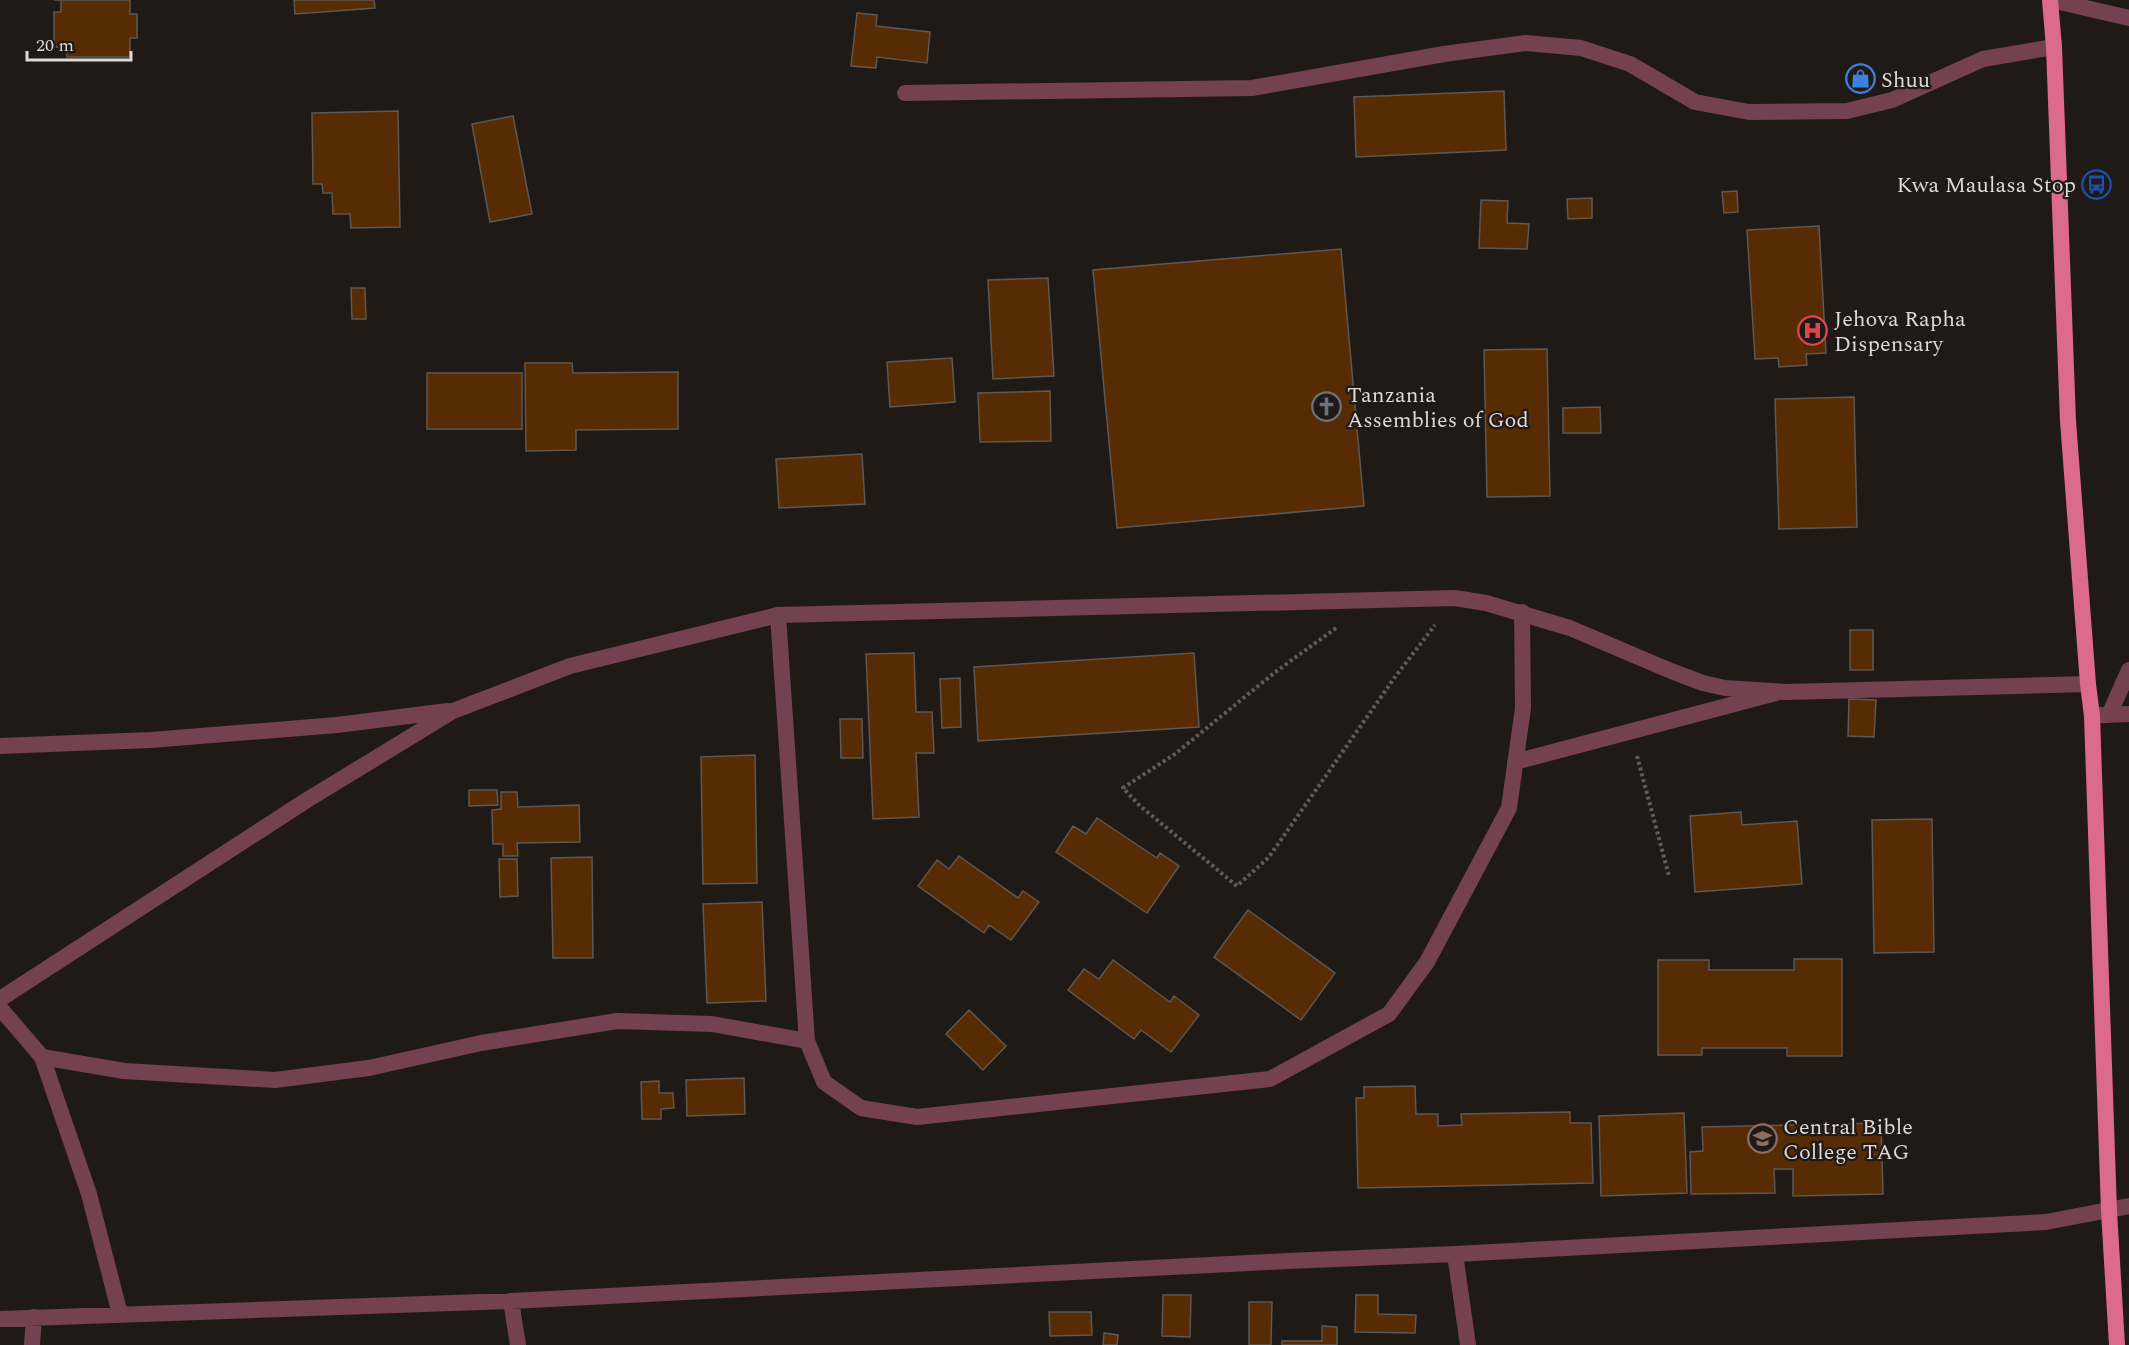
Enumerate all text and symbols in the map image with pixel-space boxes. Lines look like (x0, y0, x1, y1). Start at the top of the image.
scale bar (27, 24, 130, 62)
text: 20 m (36, 32, 74, 59)
shop icon: Shuu (1844, 63, 1876, 95)
place label: Shuu (1881, 64, 1930, 97)
bus stop icon: Kwa Maulasa Stop (2081, 168, 2113, 200)
place label: Kwa Maulasa Stop (1897, 169, 2076, 202)
place label: Jehova Rapha Dispensary (1834, 303, 1966, 361)
hospital icon: Jehova Rapha Dispensary (1797, 315, 1829, 347)
place label: Tanzania Assemblies of God (1347, 379, 1529, 437)
church icon: Tanzania Assemblies of God (1310, 391, 1342, 423)
place label: Central Bible College TAG (1783, 1111, 1913, 1169)
school or university icon: Central Bible College TAG (1746, 1123, 1778, 1155)

